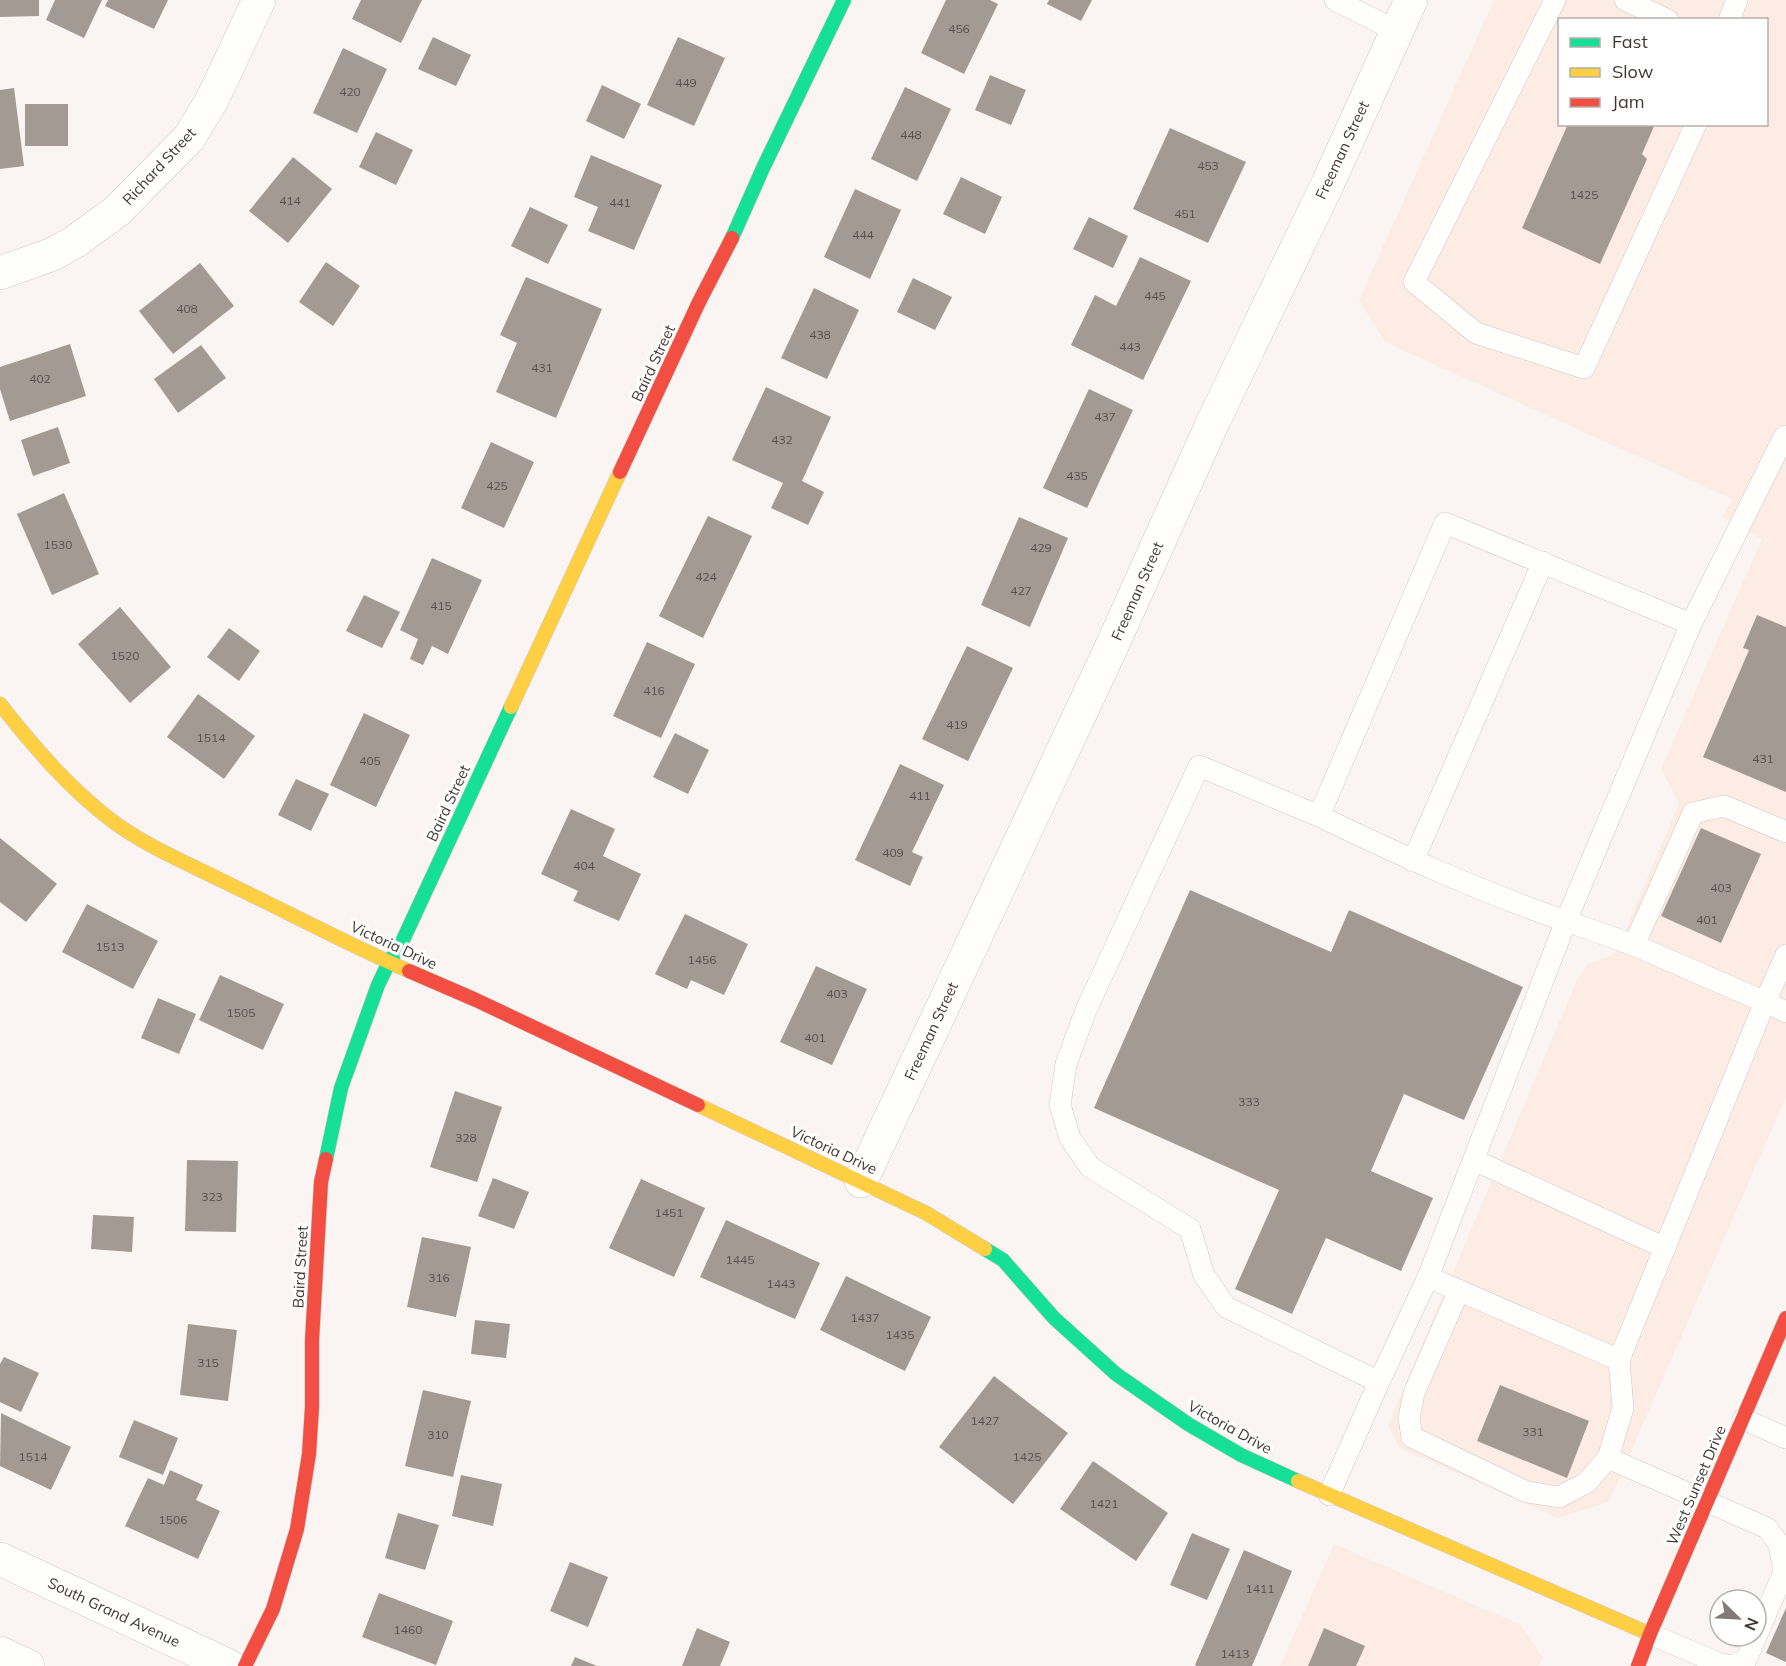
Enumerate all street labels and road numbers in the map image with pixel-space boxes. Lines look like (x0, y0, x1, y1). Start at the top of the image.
street label: Freeman Street (1311, 98, 1373, 202)
street label: Richard Street (118, 123, 200, 209)
street label: Baird Street (627, 322, 679, 404)
street label: Freeman Street (1107, 539, 1167, 643)
street label: Baird Street (422, 762, 474, 844)
street label: Victoria Drive (348, 917, 440, 973)
street label: Freeman Street (900, 979, 962, 1083)
street label: Victoria Drive (788, 1122, 880, 1178)
street label: Baird Street (288, 1225, 312, 1309)
street label: Victoria Drive (1185, 1396, 1275, 1458)
street label: West Sunset Drive (1662, 1422, 1730, 1548)
street label: South Grand Avenue (45, 1573, 183, 1651)

